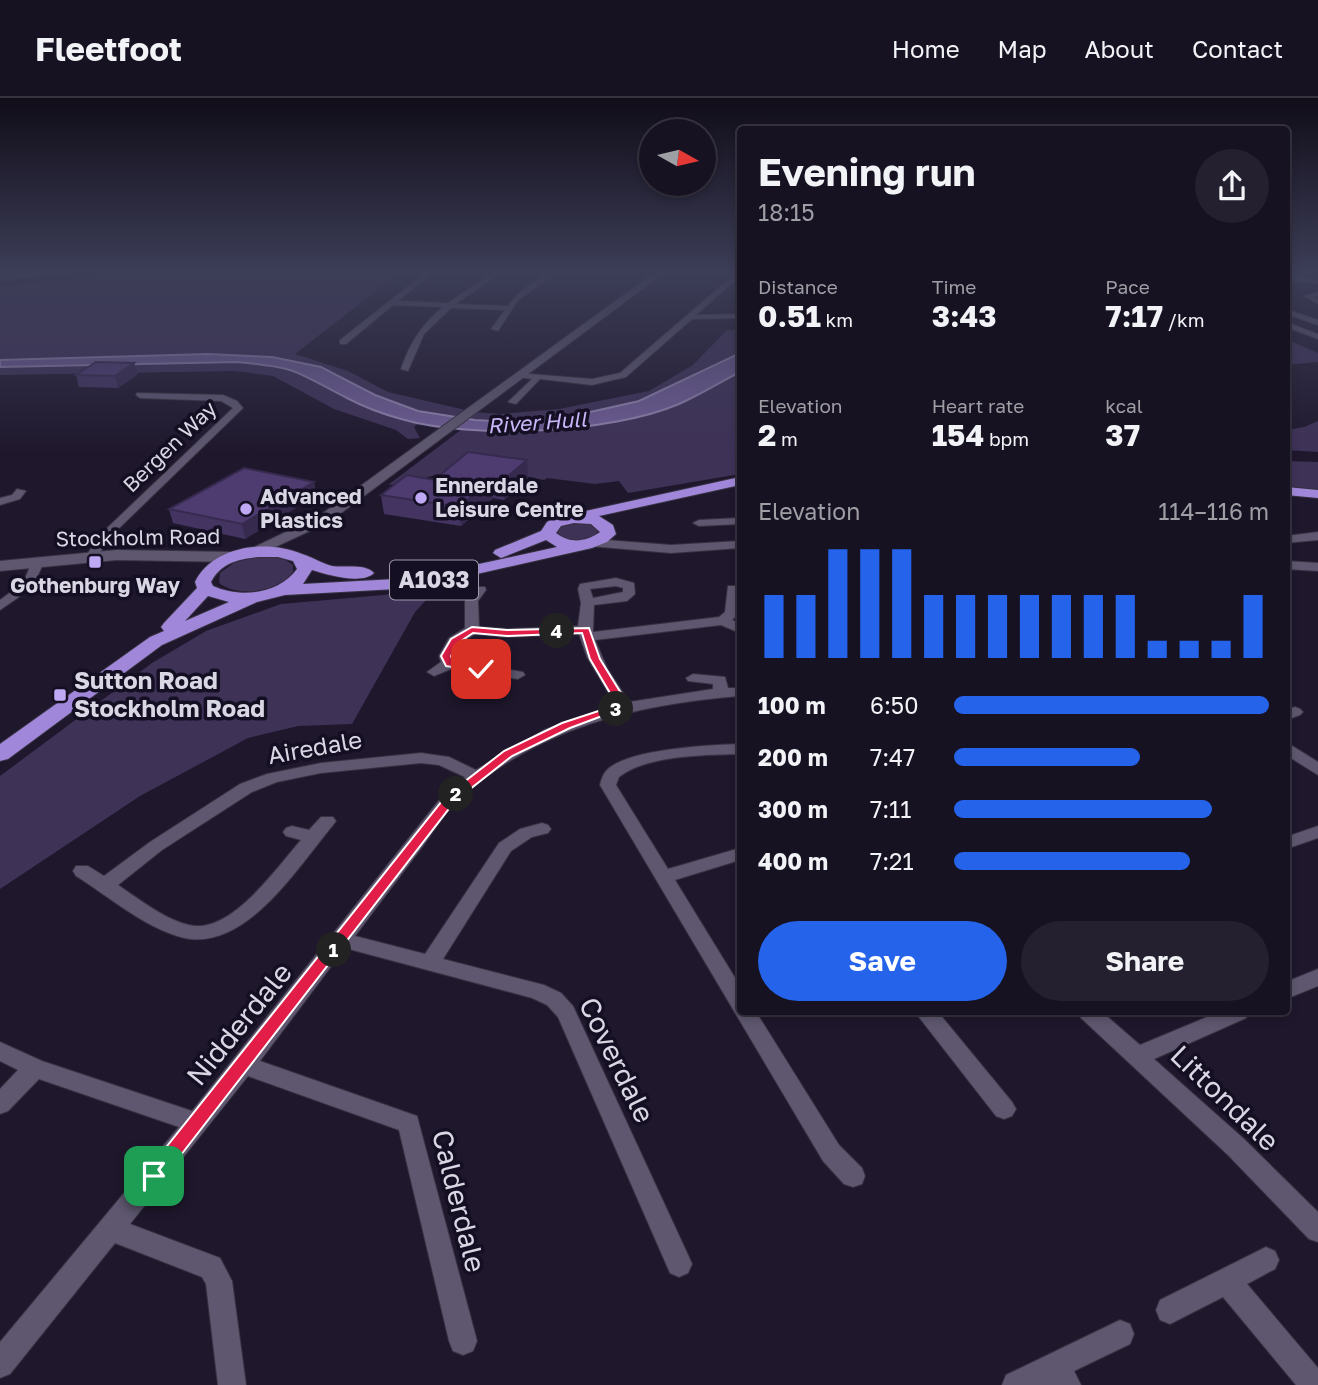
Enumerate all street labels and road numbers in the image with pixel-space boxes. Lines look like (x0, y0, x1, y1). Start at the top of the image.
street label: Bergen Way (117, 395, 222, 497)
street label: Stockholm Road (55, 523, 221, 551)
road number: A1033 (390, 560, 478, 600)
street label: Airedale (265, 724, 364, 769)
street label: Nidderdale (179, 956, 298, 1092)
street label: Coverdale (573, 992, 662, 1128)
street label: Littondale (1164, 1038, 1286, 1157)
street label: Calderdale (426, 1126, 493, 1276)

